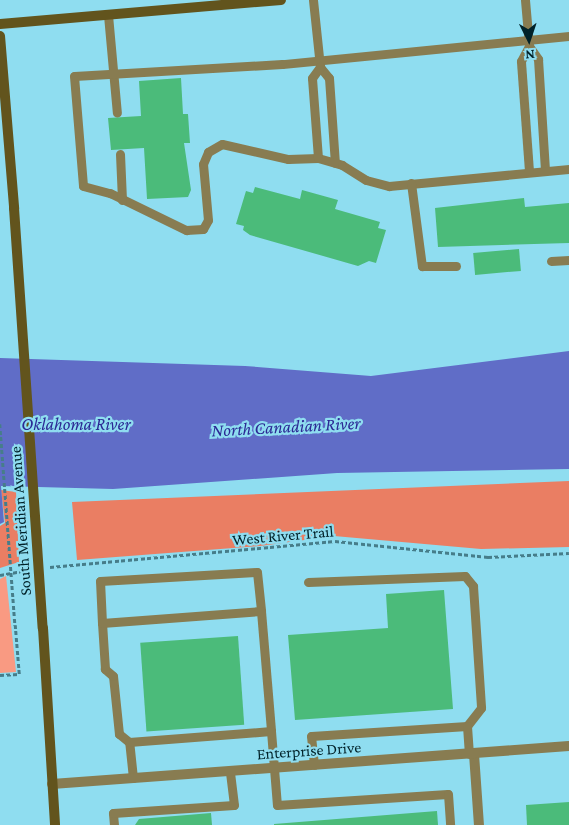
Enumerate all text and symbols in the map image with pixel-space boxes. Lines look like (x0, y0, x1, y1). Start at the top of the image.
north arrow (504, 15, 554, 65)
text: N (525, 47, 535, 63)
water label: North Canadian River (211, 412, 361, 442)
water label: Oklahoma River (21, 413, 131, 435)
street label: South Meridian Avenue (6, 446, 36, 596)
street label: West River Trail (232, 522, 334, 550)
street label: Enterprise Drive (256, 738, 362, 764)

